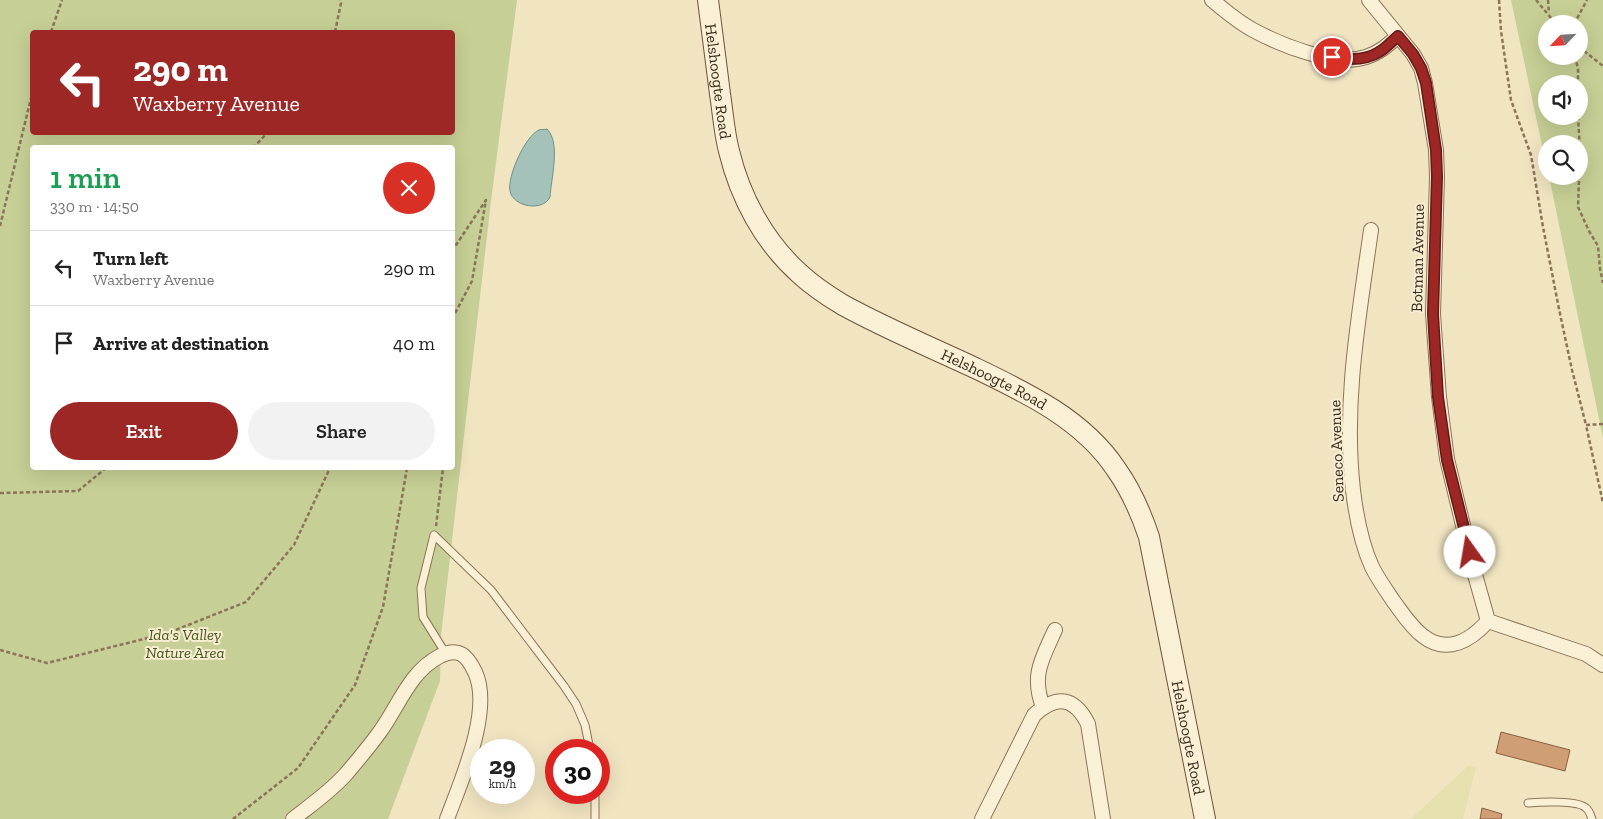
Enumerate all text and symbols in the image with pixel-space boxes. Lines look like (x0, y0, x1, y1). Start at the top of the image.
north arrow (1538, 15, 1588, 65)
map controls (1538, 15, 1588, 185)
street label: Helshoogte Road (701, 22, 735, 141)
pin (1311, 36, 1353, 78)
icon: arrive (1318, 43, 1346, 71)
text: 290 m (133, 48, 228, 90)
icon: left (50, 50, 115, 115)
button: sound (1538, 75, 1588, 125)
text: Waxberry Avenue (133, 90, 300, 117)
button: search (1538, 135, 1588, 185)
text: 1 min (50, 160, 120, 196)
button: close (383, 162, 435, 214)
text: 330 m · 14:50 (50, 197, 139, 216)
street label: Botman Avenue (1407, 204, 1428, 312)
text: Turn left (93, 247, 168, 270)
icon: left (50, 254, 78, 282)
text: 290 m (383, 257, 435, 280)
text: Waxberry Avenue (93, 270, 214, 289)
icon: arrive (50, 329, 78, 357)
text: Arrive at destination (93, 332, 269, 355)
text: 40 m (393, 332, 435, 355)
street label: Helshoogte Road (938, 345, 1051, 414)
street label: Seneco Avenue (1325, 400, 1348, 502)
button: Exit (50, 402, 238, 460)
button: Share (248, 402, 435, 460)
position arrow (1443, 525, 1495, 577)
park label: Ida's Valley Nature Area (145, 625, 225, 662)
street label: Helshoogte Road (1168, 679, 1209, 797)
speed limit sign: 30 (545, 739, 610, 804)
text: 29 (489, 750, 516, 780)
text: km/h (489, 777, 516, 791)

